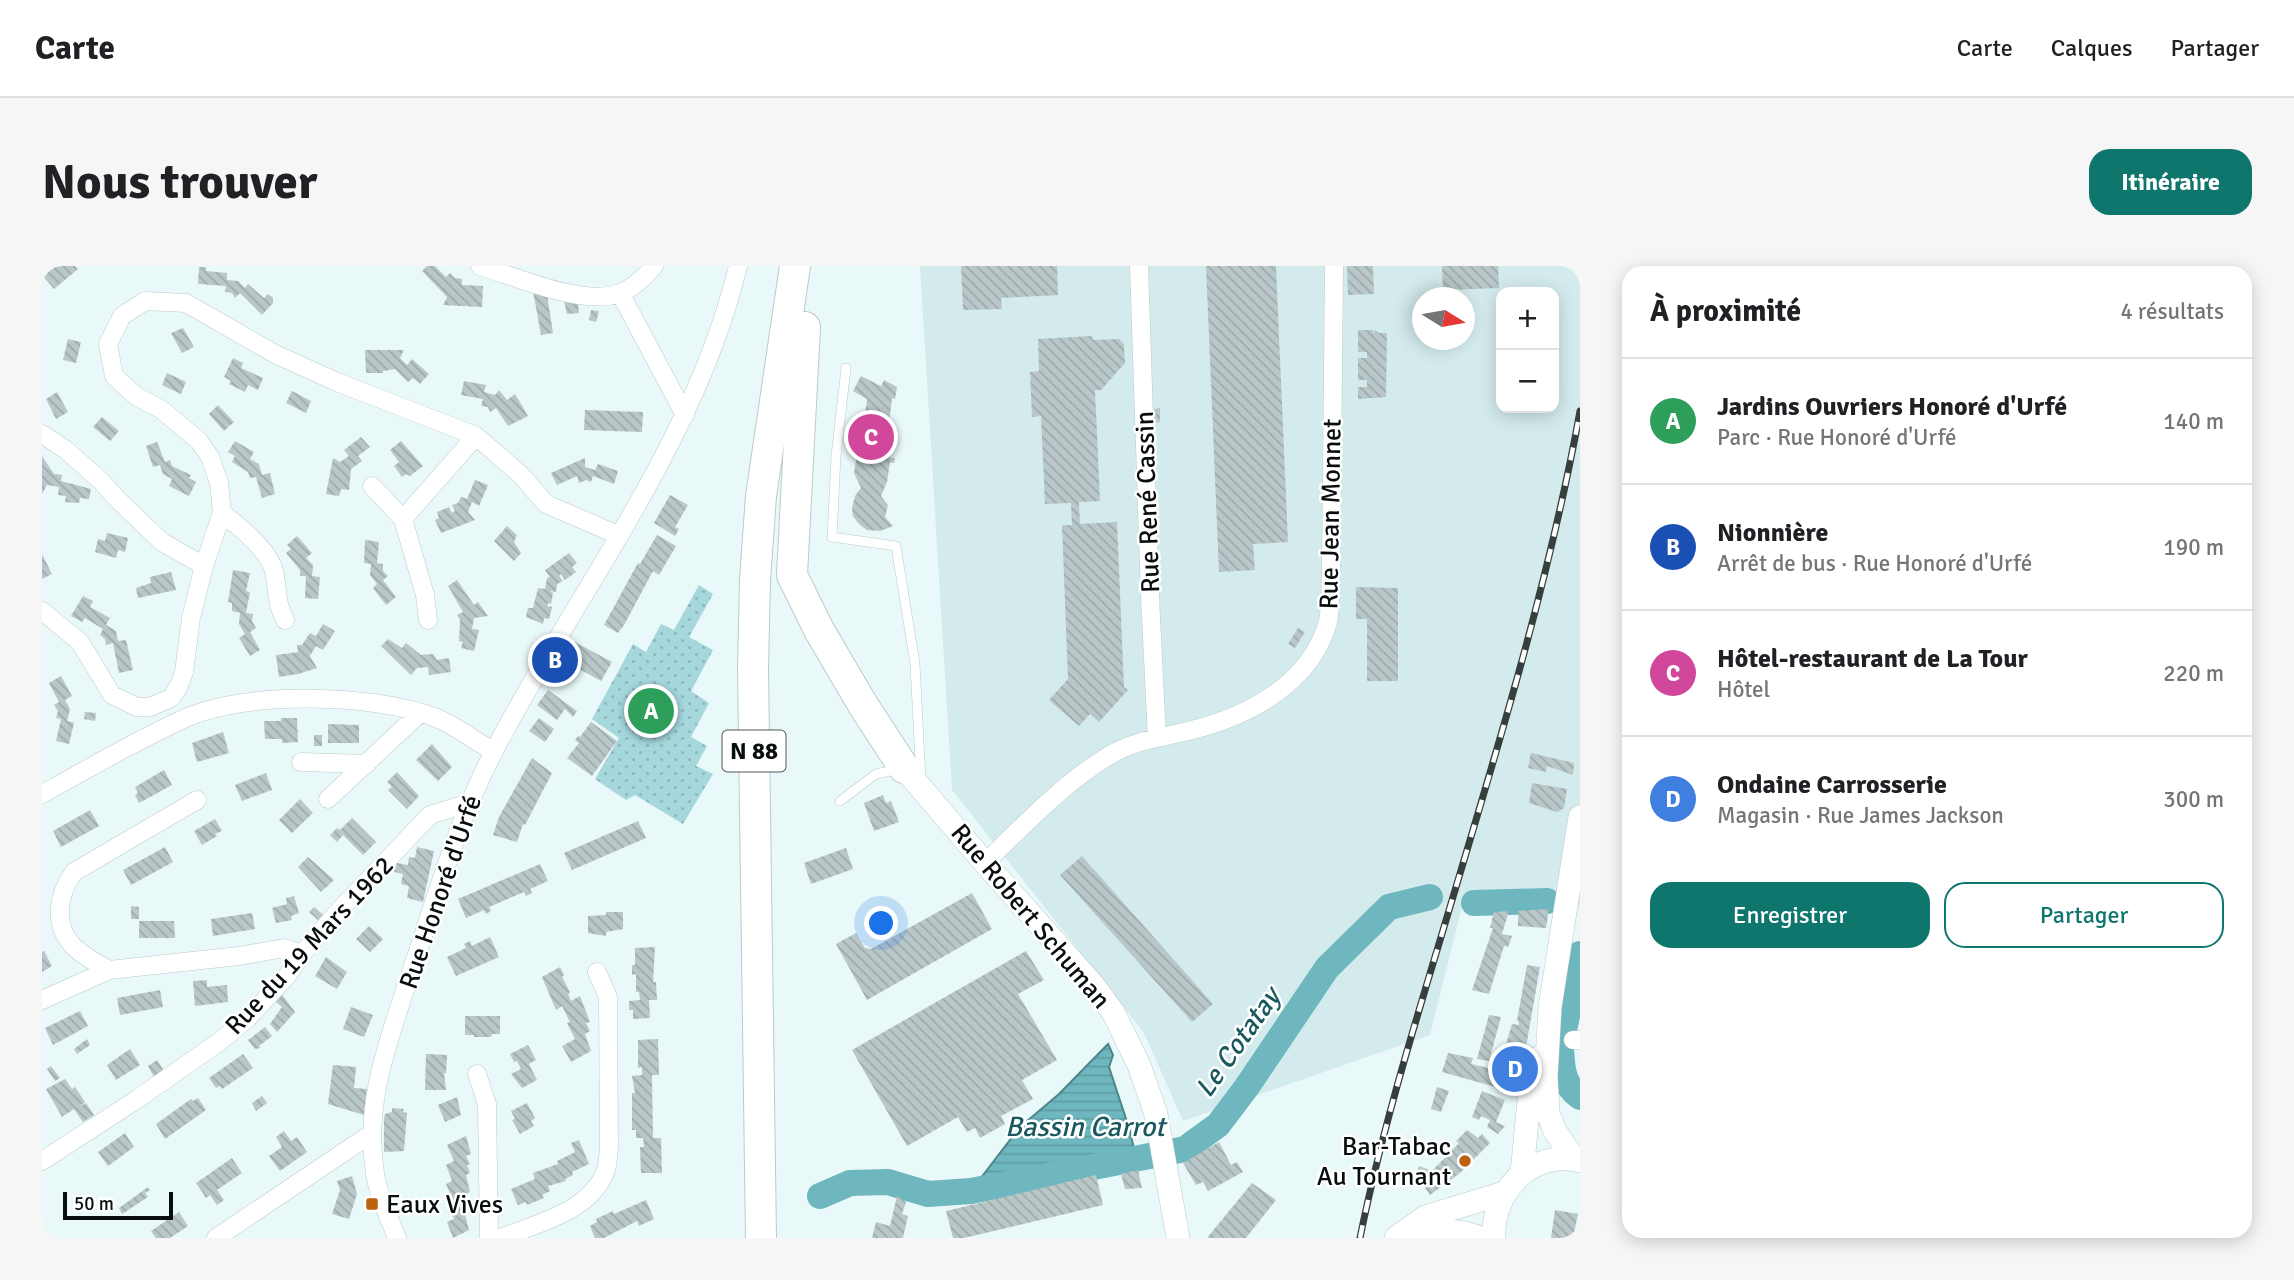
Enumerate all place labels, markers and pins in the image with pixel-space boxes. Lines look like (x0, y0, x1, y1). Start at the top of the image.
pin: C (848, 411, 894, 463)
pin: B (532, 634, 578, 686)
pin: A (628, 685, 674, 737)
pin: D (1492, 1043, 1538, 1095)
place label: Bar-Tabac Au Tournant (1317, 1131, 1451, 1193)
marker: Bar-Tabac Au Tournant (1457, 1153, 1473, 1169)
place label: Eaux Vives (386, 1189, 503, 1221)
marker: Eaux Vives (364, 1196, 380, 1212)

